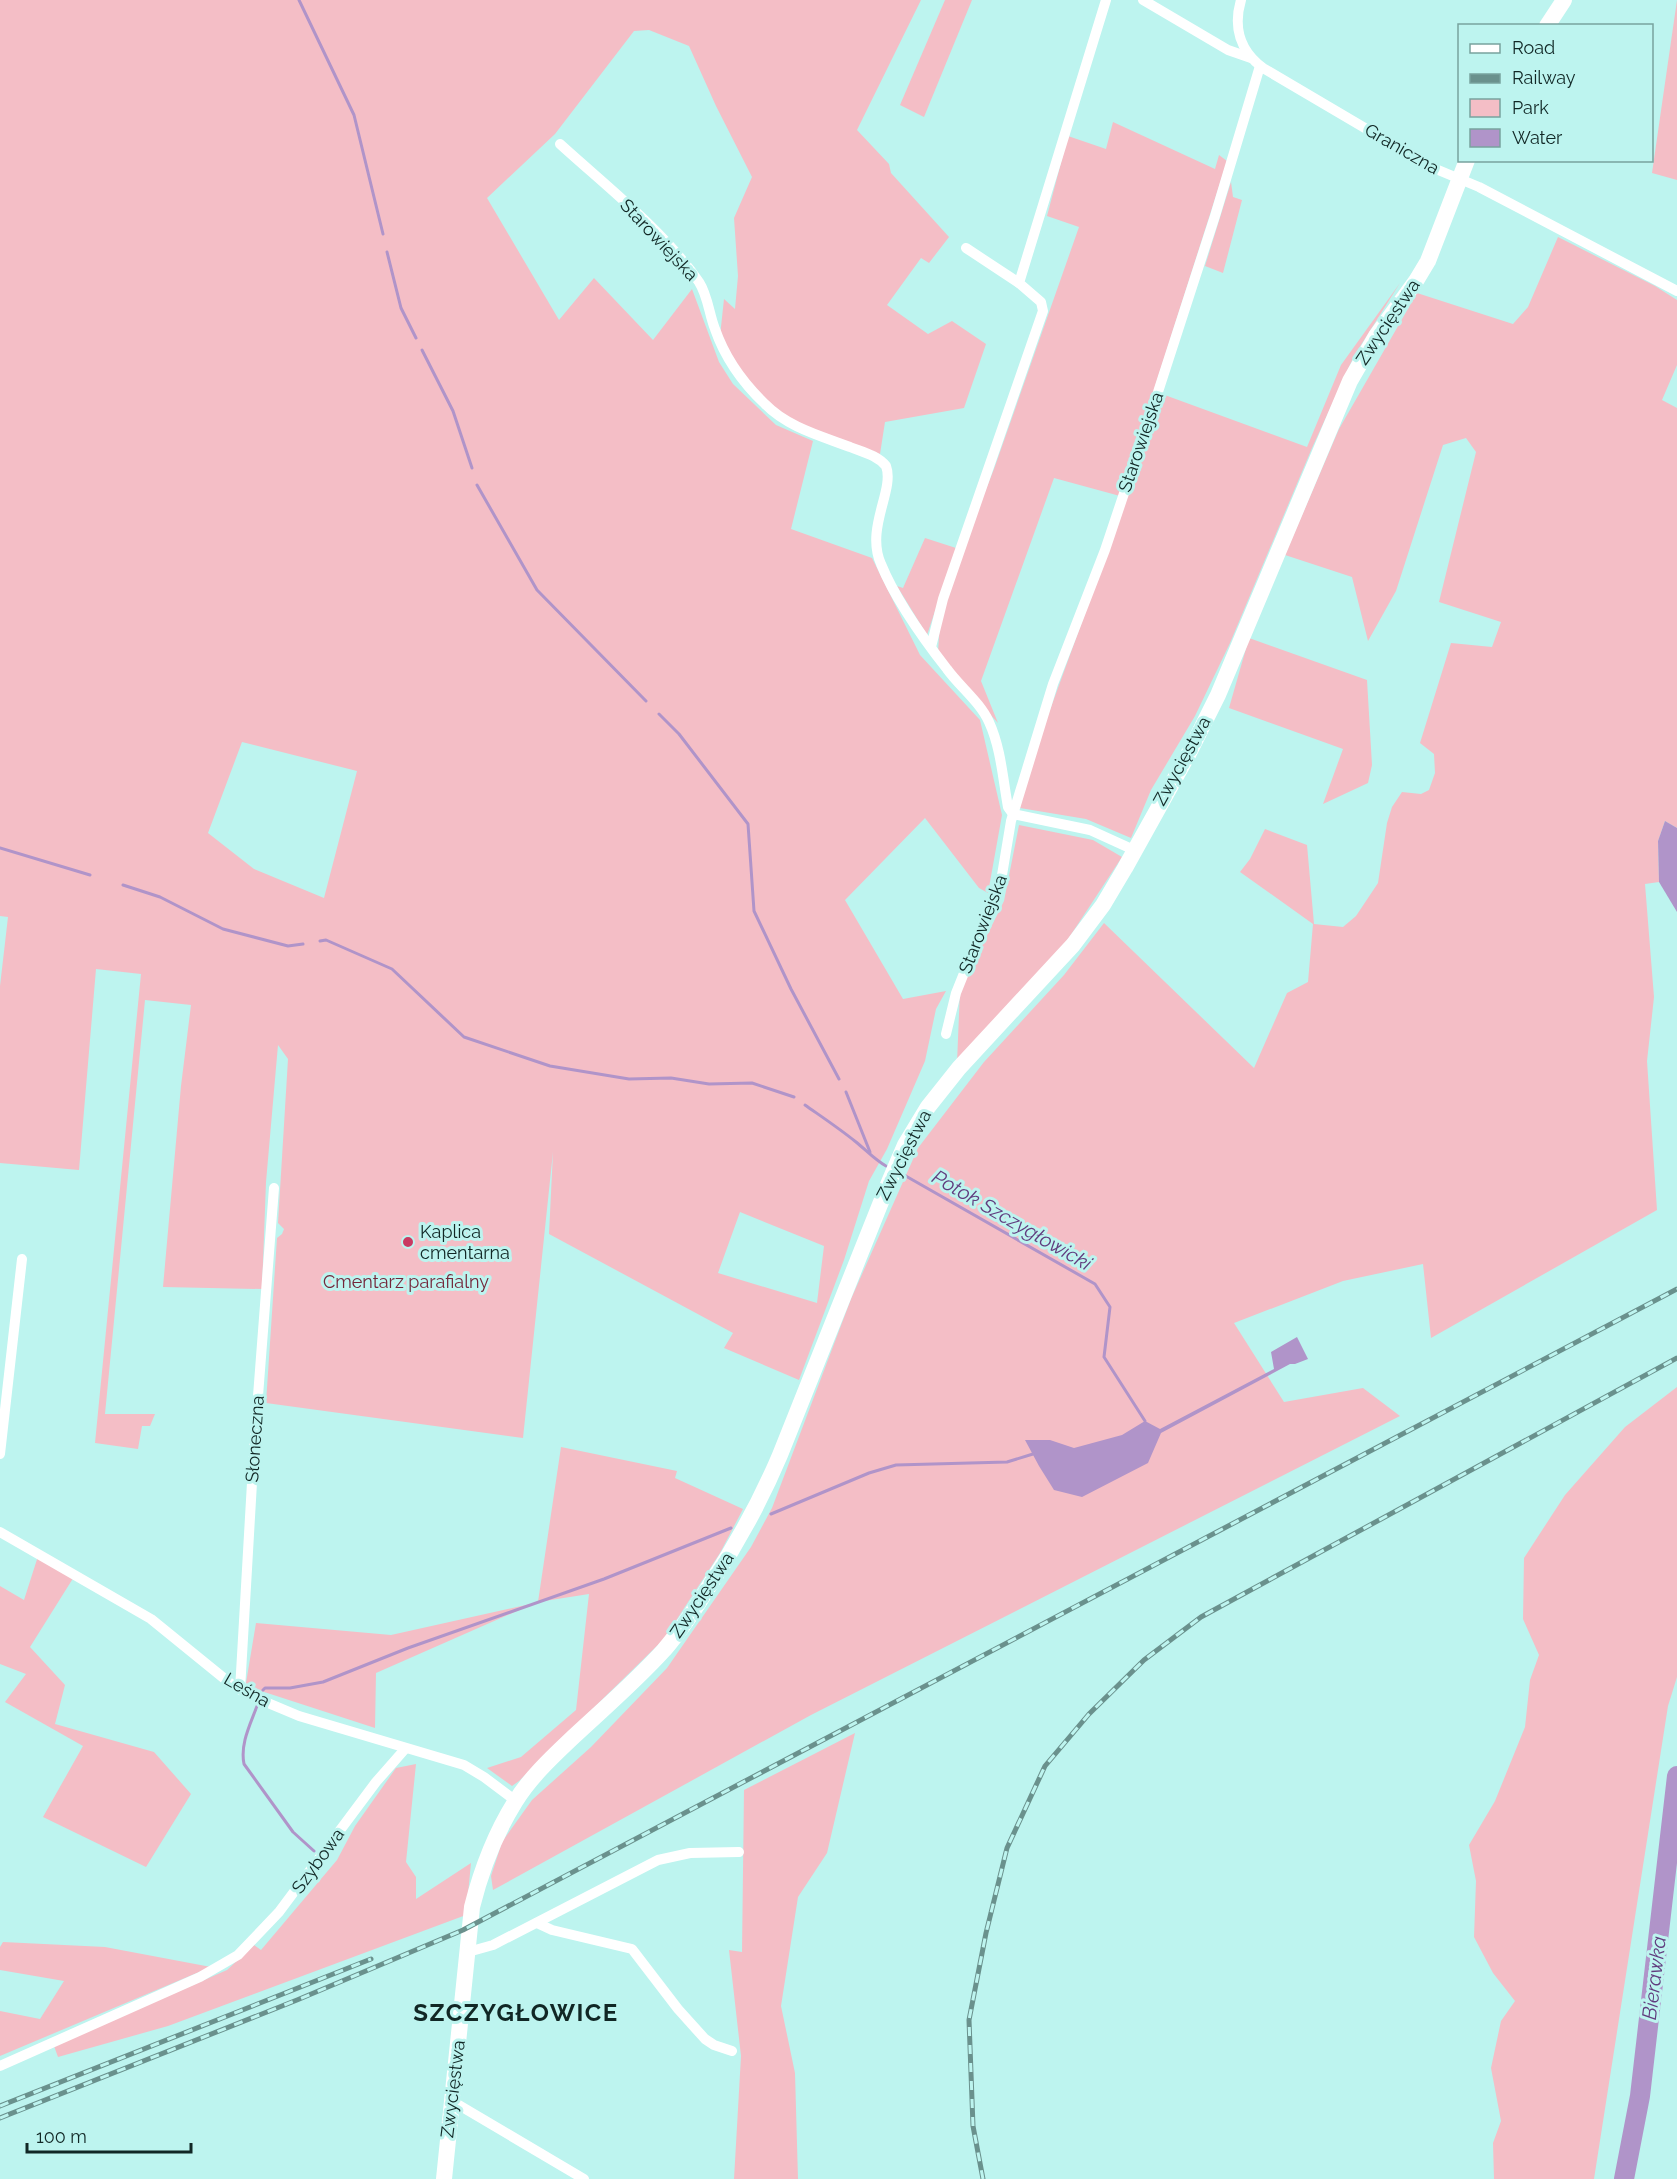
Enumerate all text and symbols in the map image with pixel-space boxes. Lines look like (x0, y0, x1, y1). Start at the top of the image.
legend (1458, 24, 1653, 162)
text: Road (1512, 37, 1555, 58)
text: Railway (1512, 67, 1576, 88)
text: Park (1512, 97, 1549, 118)
street label: Graniczna (1361, 119, 1443, 178)
text: Water (1512, 127, 1563, 148)
street label: Starowiejska (616, 194, 703, 285)
street label: Zwycięstwa (1351, 275, 1424, 368)
street label: Starowiejska (1114, 389, 1167, 495)
street label: Zwycięstwa (1149, 713, 1215, 809)
street label: Starowiejska (954, 871, 1011, 976)
street label: Zwycięstwa (872, 1106, 935, 1203)
water label: Potok Szczygłowicki (928, 1165, 1097, 1276)
place label: Kaplica cmentarna (420, 1221, 510, 1263)
marker: Kaplica cmentarna (401, 1235, 415, 1249)
park label: Cmentarz parafialny (323, 1271, 489, 1292)
street label: Słoneczna (241, 1395, 268, 1483)
street label: Zwycięstwa (665, 1548, 738, 1641)
street label: Leśna (220, 1668, 274, 1711)
street label: Szybowa (287, 1824, 348, 1897)
water label: Bierawka (1637, 1935, 1671, 2021)
district label: SZCZYGŁOWICE (413, 1998, 619, 2027)
street label: Zwycięstwa (436, 2039, 469, 2139)
scale bar (27, 2116, 190, 2154)
text: 100 m (36, 2126, 87, 2147)

